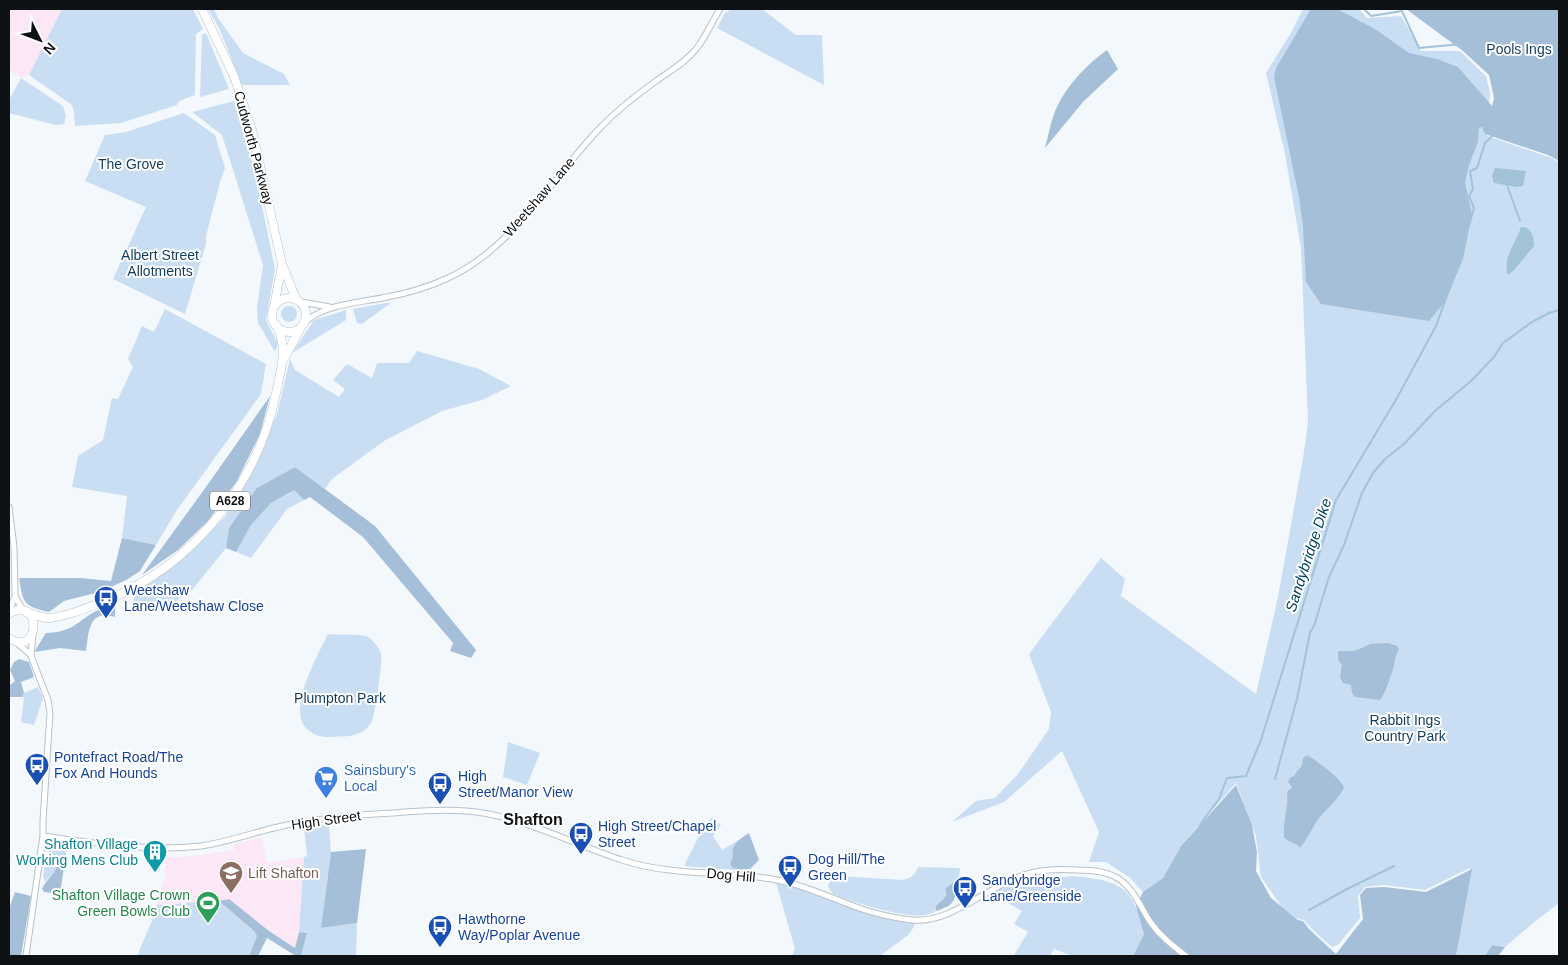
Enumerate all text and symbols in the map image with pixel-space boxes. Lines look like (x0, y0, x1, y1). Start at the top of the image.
north arrow (15, 15, 65, 65)
text: N (40, 40, 59, 58)
park label: Pools Ings (1486, 41, 1552, 57)
street label: Cudworth Parkway (231, 89, 277, 207)
street label: Weetshaw Lane (500, 154, 578, 240)
park label: The Grove (98, 156, 164, 172)
park label: Albert Street Allotments (121, 247, 199, 279)
road number: A628 (210, 492, 250, 511)
water label: Sandybridge Dike (1282, 496, 1334, 614)
place label: Weetshaw Lane/Weetshaw Close (124, 582, 264, 614)
bus stop icon: Weetshaw Lane/Weetshaw Close (93, 585, 119, 619)
park label: Plumpton Park (294, 690, 387, 706)
park label: Rabbit Ings Country Park (1364, 712, 1447, 744)
place label: Pontefract Road/The Fox And Hounds (54, 749, 183, 781)
bus stop icon: Pontefract Road/The Fox And Hounds (24, 752, 50, 786)
place label: Sainsbury's Local (344, 762, 416, 794)
supermarket icon: Sainsbury's Local (313, 765, 339, 799)
place label: High Street/Manor View (458, 768, 574, 800)
bus stop icon: High Street/Manor View (427, 771, 453, 805)
street label: High Street (290, 807, 362, 833)
district label: Shafton (503, 811, 563, 828)
place label: High Street/Chapel Street (598, 818, 716, 850)
bus stop icon: High Street/Chapel Street (568, 821, 594, 855)
place label: Shafton Village Working Mens Club (16, 836, 138, 868)
building icon: Shafton Village Working Mens Club (142, 839, 168, 873)
place label: Dog Hill/The Green (808, 851, 885, 883)
bus stop icon: Dog Hill/The Green (777, 854, 803, 888)
school or university icon: Lift Shafton (218, 860, 244, 894)
place label: Lift Shafton (248, 865, 319, 881)
street label: Dog Hill (706, 865, 756, 885)
place label: Sandybridge Lane/Greenside (982, 872, 1082, 904)
bus stop icon: Sandybridge Lane/Greenside (952, 875, 978, 909)
place label: Shafton Village Crown Green Bowls Club (52, 887, 190, 919)
sports icon: Shafton Village Crown Green Bowls Club (195, 890, 221, 924)
place label: Hawthorne Way/Poplar Avenue (458, 911, 580, 943)
bus stop icon: Hawthorne Way/Poplar Avenue (427, 914, 453, 948)

